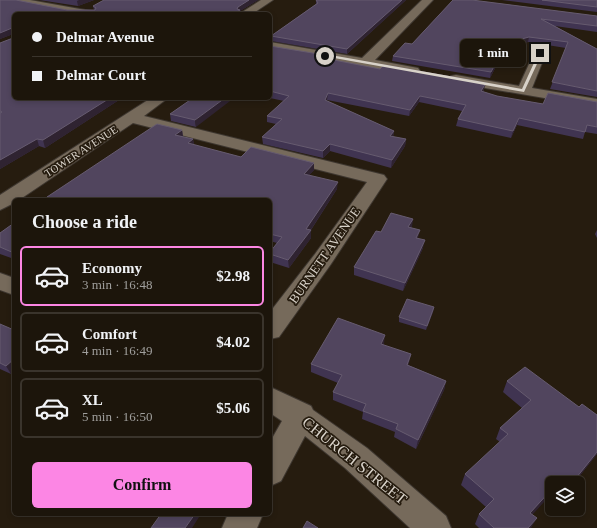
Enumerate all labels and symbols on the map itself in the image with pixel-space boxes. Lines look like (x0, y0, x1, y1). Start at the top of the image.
callout: 1 min (460, 39, 526, 67)
route end (531, 44, 549, 62)
route start (316, 47, 334, 65)
street label: TOWER AVENUE (42, 123, 120, 179)
street label: BURNETT AVENUE (286, 204, 363, 306)
street label: CHURCH STREET (299, 413, 410, 508)

